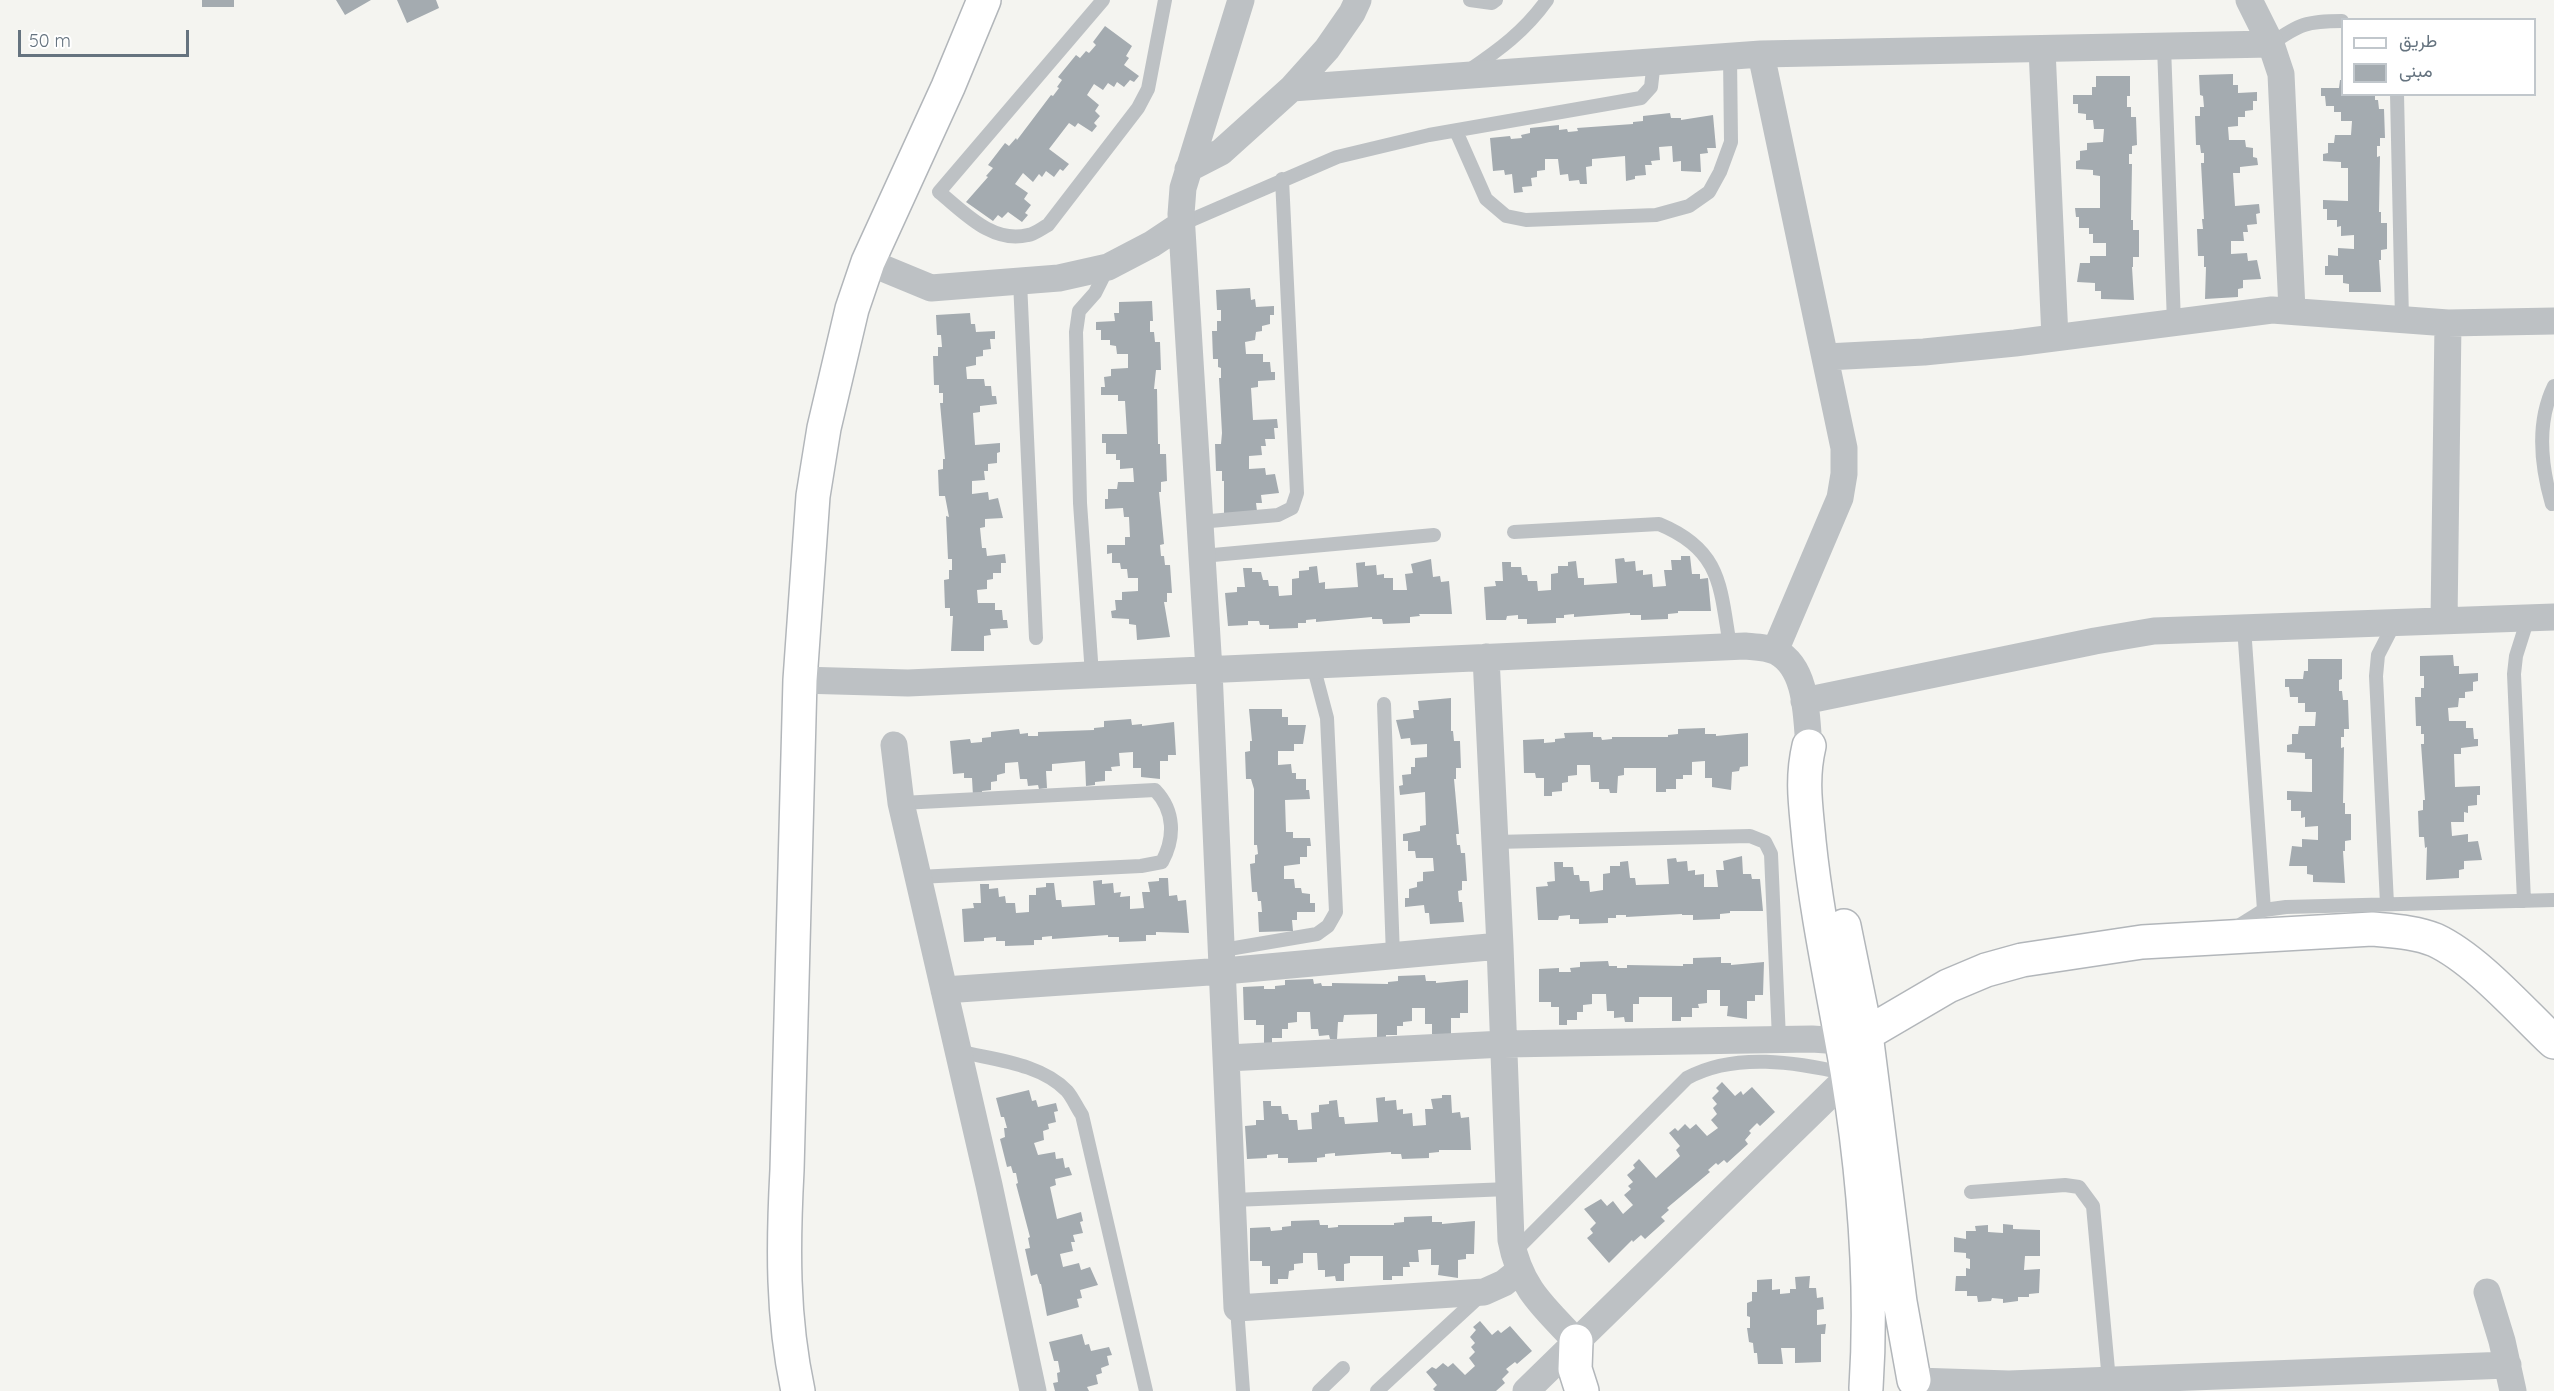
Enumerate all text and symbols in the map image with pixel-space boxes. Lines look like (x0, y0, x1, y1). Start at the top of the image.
scale bar (21, 18, 192, 56)
legend (2341, 18, 2536, 96)
text: 50 m (29, 29, 71, 52)
text: طريق (2399, 29, 2437, 52)
text: مبنى (2399, 59, 2433, 82)

